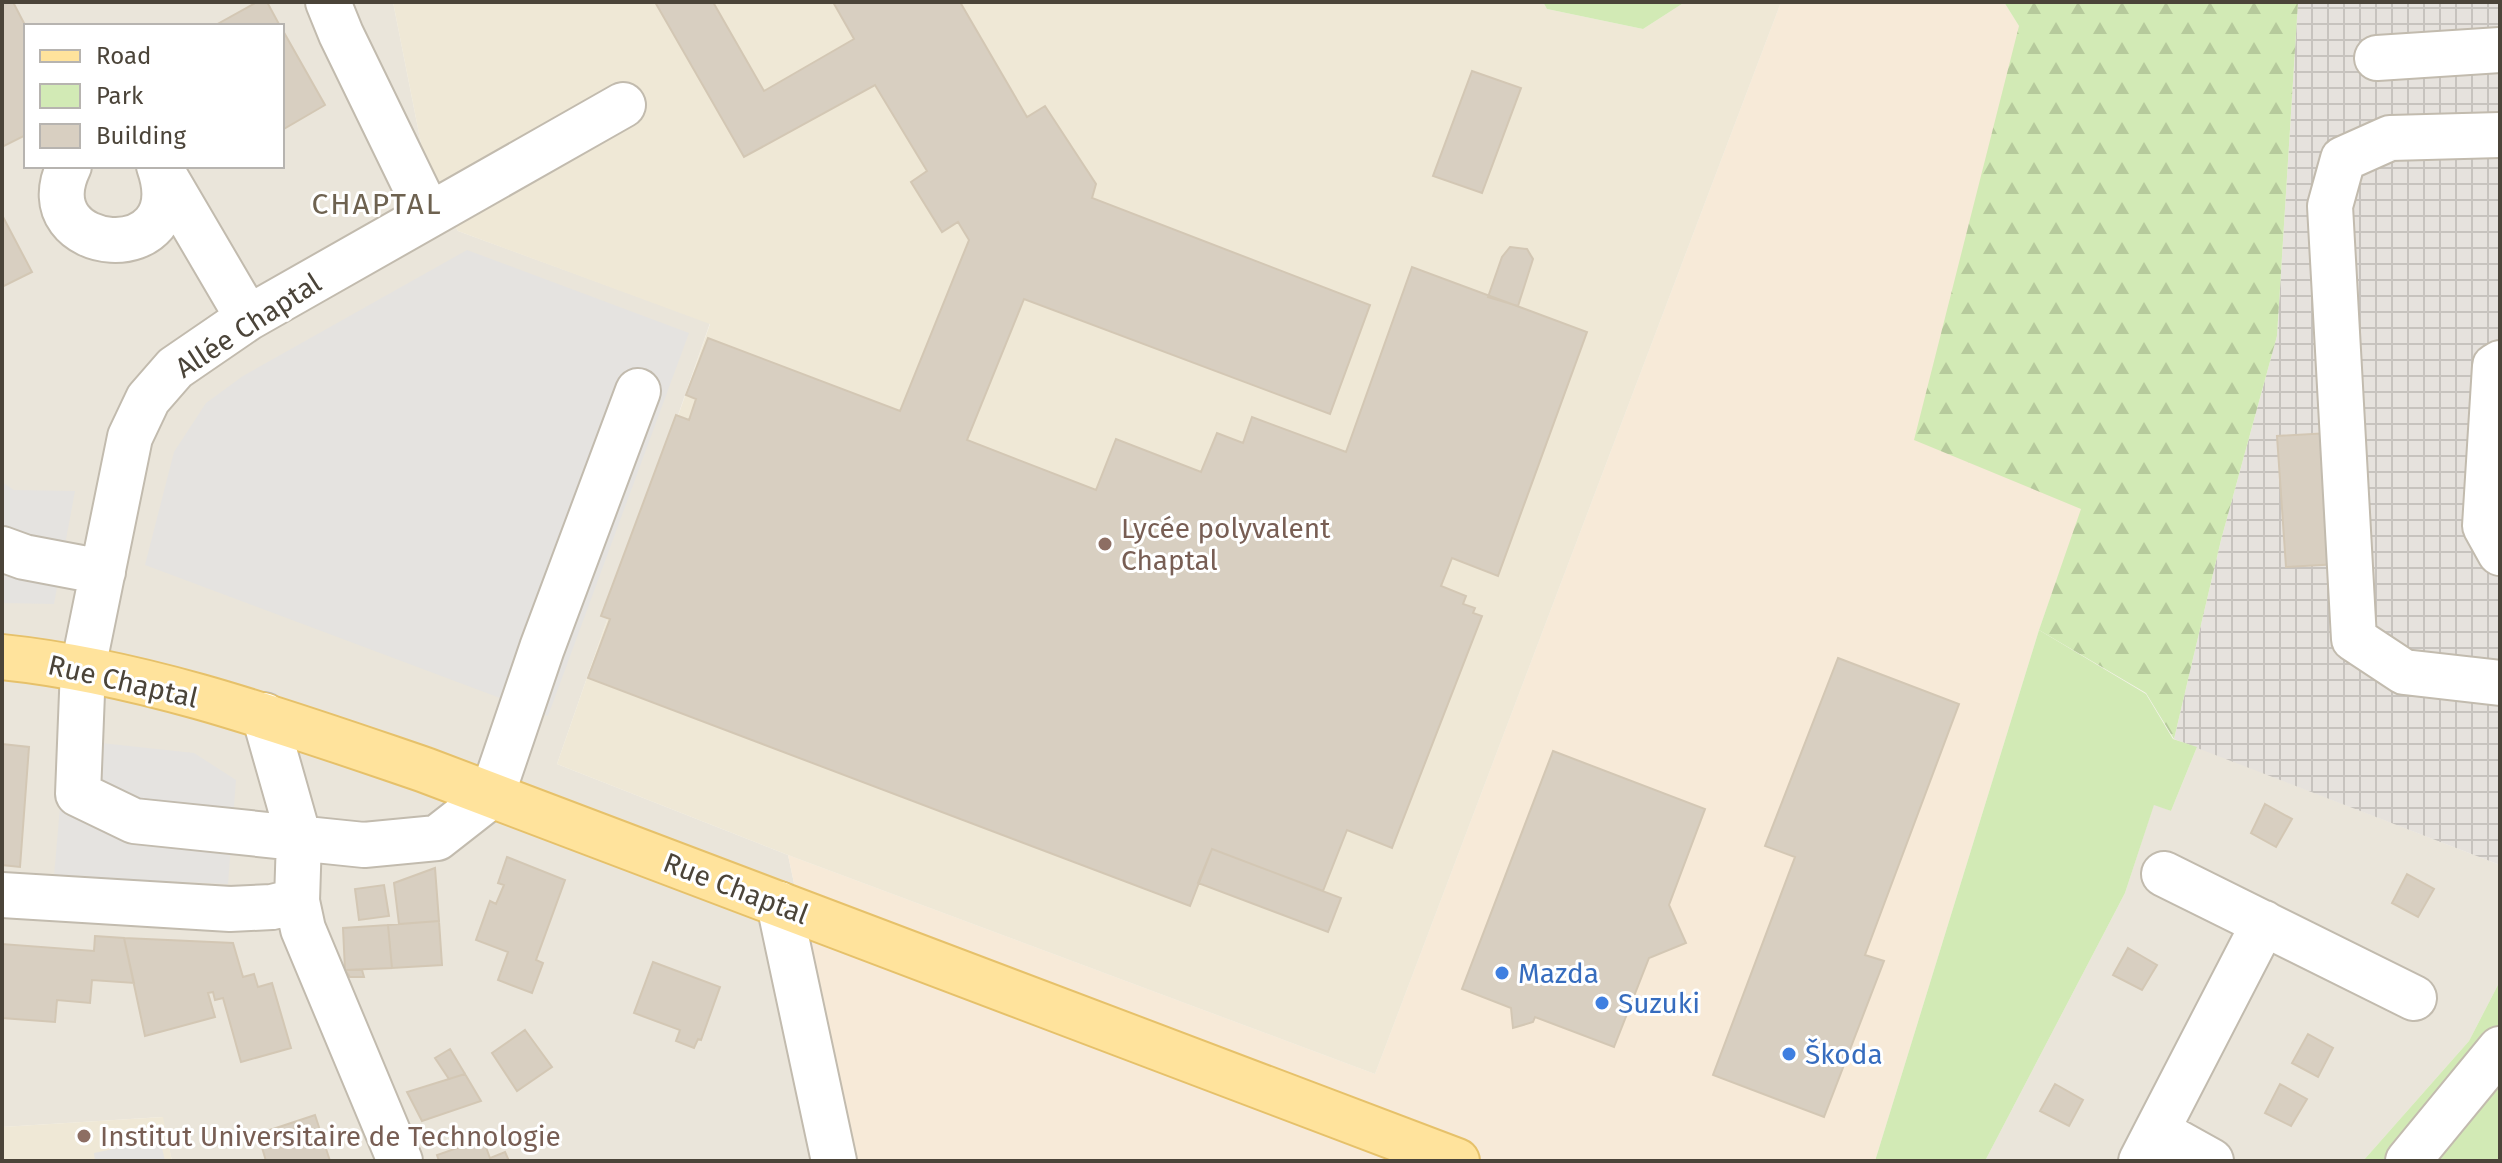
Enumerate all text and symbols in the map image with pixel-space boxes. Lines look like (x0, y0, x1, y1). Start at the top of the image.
legend (24, 24, 284, 168)
text: Road (96, 42, 151, 70)
text: Park (96, 82, 144, 110)
text: Building (96, 122, 186, 150)
district label: CHAPTAL (311, 186, 443, 222)
street label: Allée Chaptal (169, 266, 327, 385)
place label: Lycée polyvalent Chaptal (1121, 512, 1331, 577)
marker: Lycée polyvalent Chaptal (1096, 535, 1114, 553)
street label: Rue Chaptal (45, 648, 201, 715)
street label: Rue Chaptal (659, 846, 813, 931)
place label: Mazda (1518, 957, 1599, 990)
marker: Mazda (1493, 964, 1511, 982)
place label: Suzuki (1618, 987, 1700, 1020)
marker: Suzuki (1593, 994, 1611, 1012)
place label: Škoda (1805, 1038, 1883, 1071)
marker: Škoda (1780, 1045, 1798, 1063)
place label: Institut Universitaire de Technologie (100, 1120, 561, 1153)
marker: Institut Universitaire de Technologie (75, 1127, 93, 1145)

